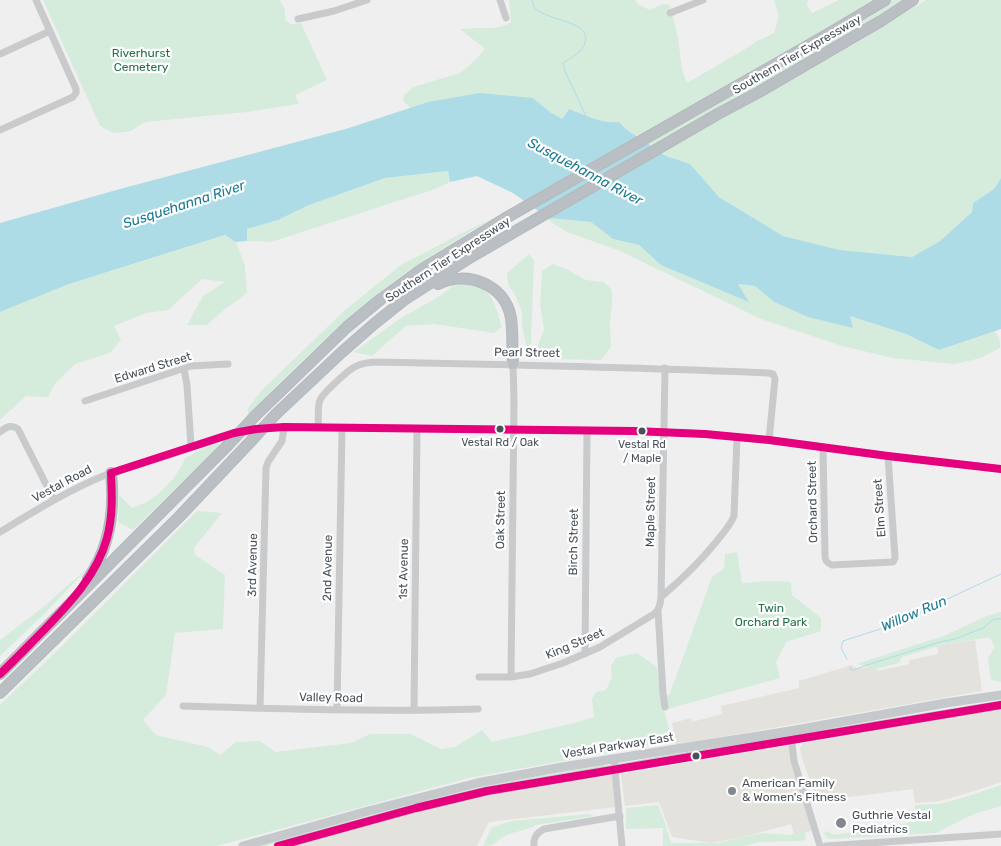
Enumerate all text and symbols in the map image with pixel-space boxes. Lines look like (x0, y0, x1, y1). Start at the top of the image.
street label: Southern Tier Expressway (730, 12, 864, 98)
park label: Riverhurst Cemetery (112, 47, 170, 75)
water label: Susquehanna River (525, 135, 645, 209)
water label: Susquehanna River (121, 177, 247, 233)
street label: Southern Tier Expressway (383, 214, 513, 306)
street label: Pearl Street (494, 345, 560, 361)
street label: Edward Street (113, 349, 193, 387)
marker: Vestal Rd / Oak (495, 424, 505, 434)
marker: Vestal Rd / Maple (637, 426, 647, 436)
place label: Vestal Rd / Oak (461, 436, 539, 450)
place label: Vestal Rd / Maple (618, 438, 666, 464)
street label: Orchard Street (805, 461, 821, 543)
street label: Vestal Road (30, 462, 94, 506)
street label: Maple Street (643, 477, 659, 547)
street label: Elm Street (871, 478, 889, 538)
street label: Oak Street (493, 491, 509, 549)
street label: Birch Street (566, 508, 582, 576)
street label: 3rd Avenue (245, 533, 261, 597)
street label: 2nd Avenue (320, 535, 336, 601)
street label: 1st Avenue (396, 538, 412, 600)
water label: Willow Run (879, 593, 949, 635)
park label: Twin Orchard Park (735, 602, 807, 630)
street label: King Street (544, 625, 606, 663)
street label: Valley Road (299, 690, 363, 706)
street label: Vestal Parkway East (561, 730, 675, 762)
unlabelled marker (691, 751, 701, 761)
place label: American Family & Women's Fitness (742, 777, 846, 805)
marker: American Family & Women's Fitness (726, 785, 738, 797)
place label: Guthrie Vestal Pediatrics (852, 809, 931, 837)
marker: Guthrie Vestal Pediatrics (834, 816, 848, 830)

